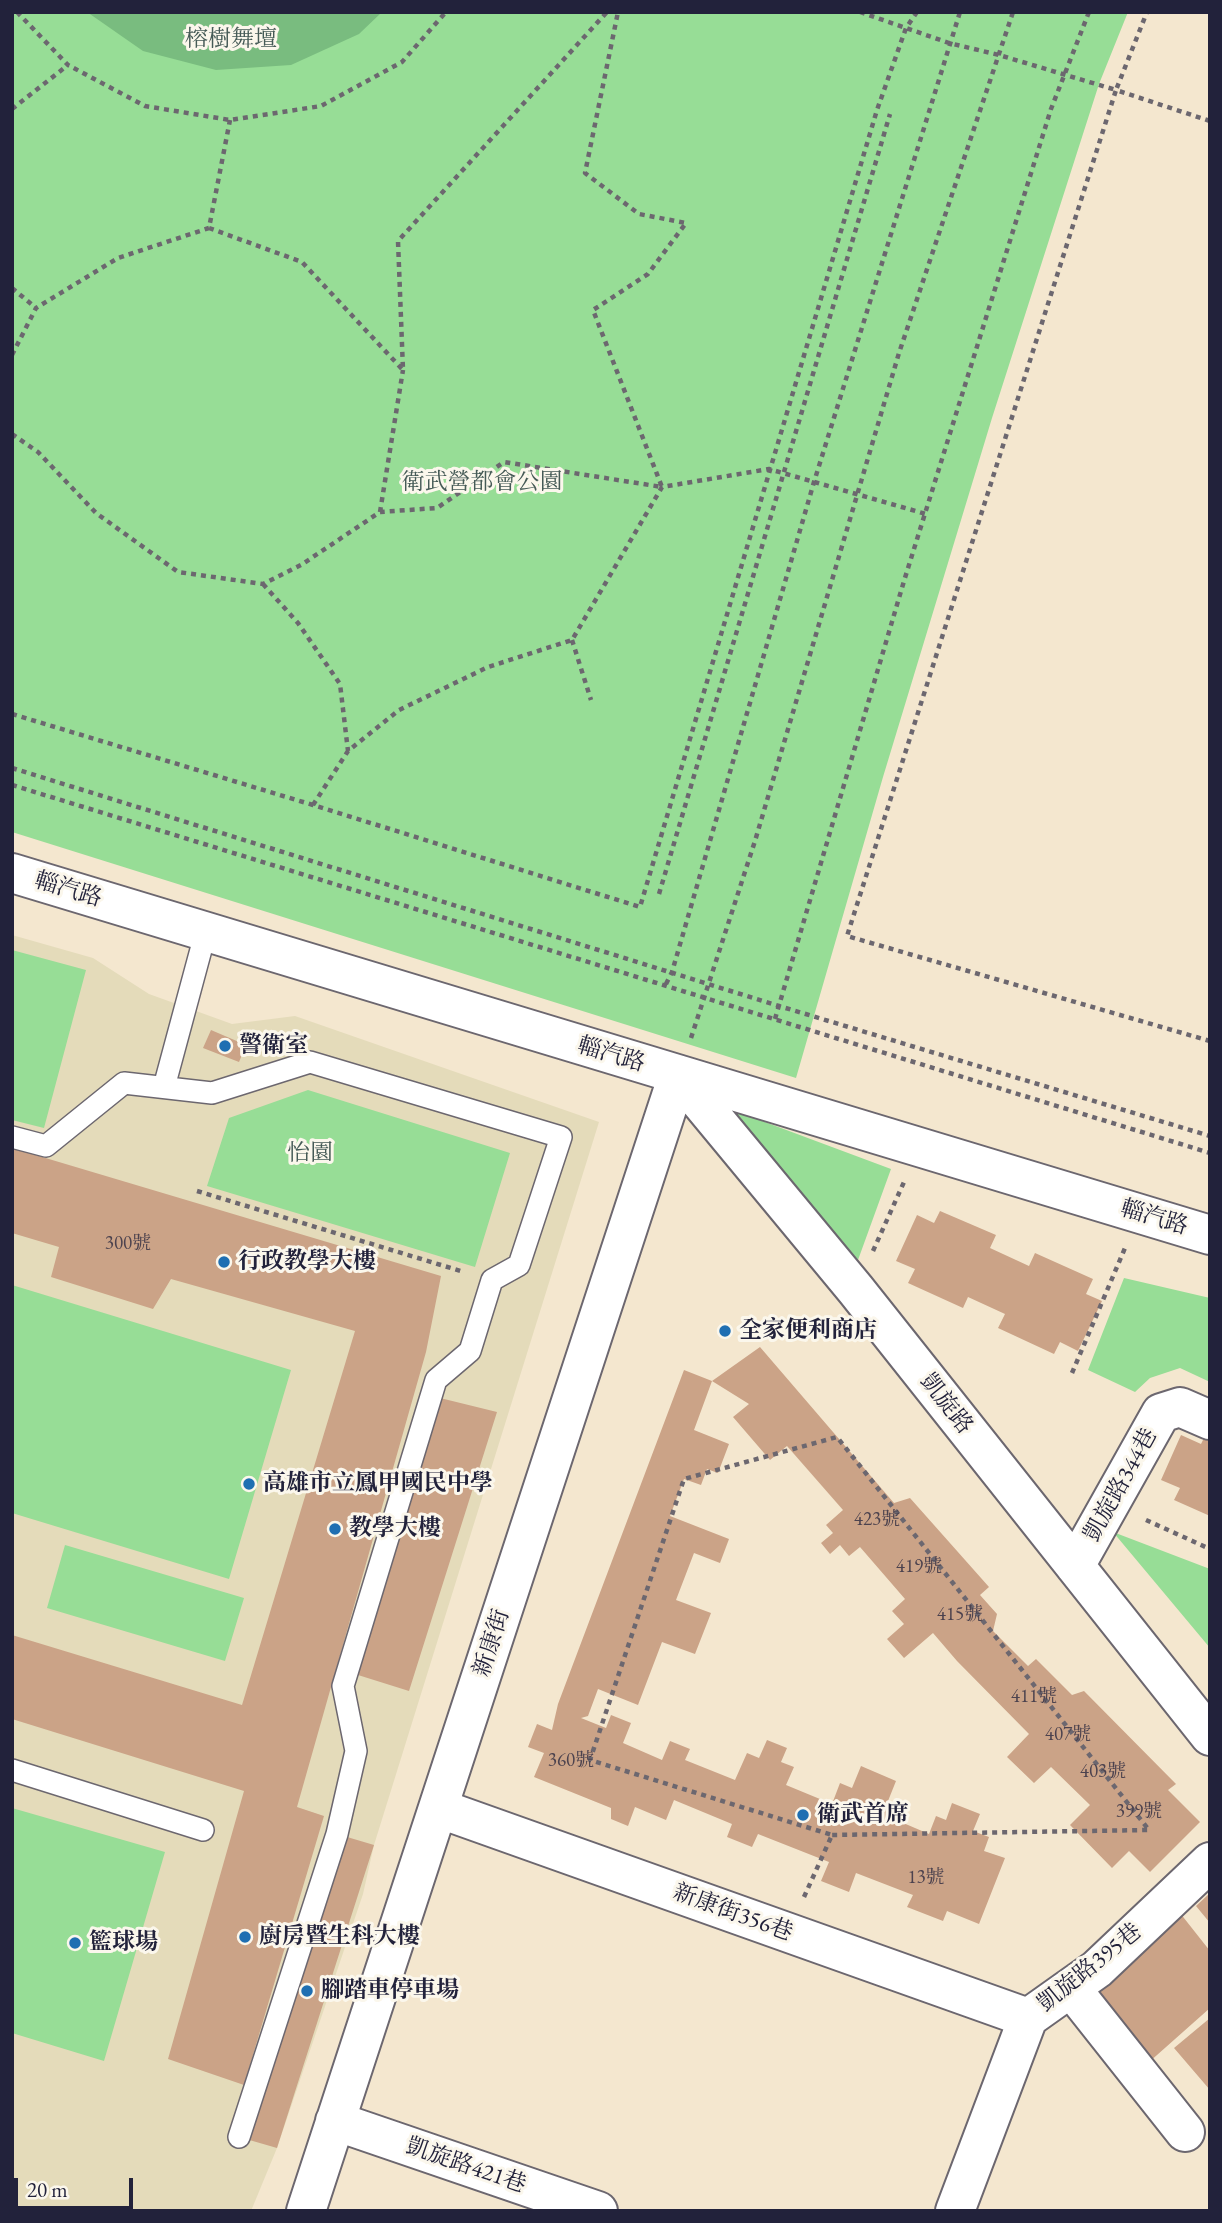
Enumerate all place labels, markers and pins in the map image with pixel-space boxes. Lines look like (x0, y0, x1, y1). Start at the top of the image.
place label: 警衛室 (239, 1032, 308, 1060)
marker: 警衛室 (217, 1038, 233, 1054)
place label: 行政教學大樓 (238, 1248, 376, 1276)
marker: 行政教學大樓 (216, 1254, 232, 1270)
place label: 全家便利商店 (739, 1317, 877, 1345)
marker: 全家便利商店 (717, 1323, 733, 1339)
place label: 高雄市立鳳甲國民中學 (263, 1470, 493, 1498)
marker: 高雄市立鳳甲國民中學 (241, 1476, 257, 1492)
place label: 教學大樓 (349, 1515, 441, 1543)
marker: 教學大樓 (327, 1521, 343, 1537)
place label: 衛武首席 (817, 1801, 909, 1829)
marker: 衛武首席 (795, 1807, 811, 1823)
place label: 廚房暨生科大樓 (259, 1923, 420, 1951)
place label: 籃球場 (89, 1929, 158, 1957)
marker: 廚房暨生科大樓 (237, 1929, 253, 1945)
marker: 籃球場 (67, 1935, 83, 1951)
place label: 腳踏車停車場 (321, 1977, 459, 2005)
marker: 腳踏車停車場 (299, 1983, 315, 1999)

